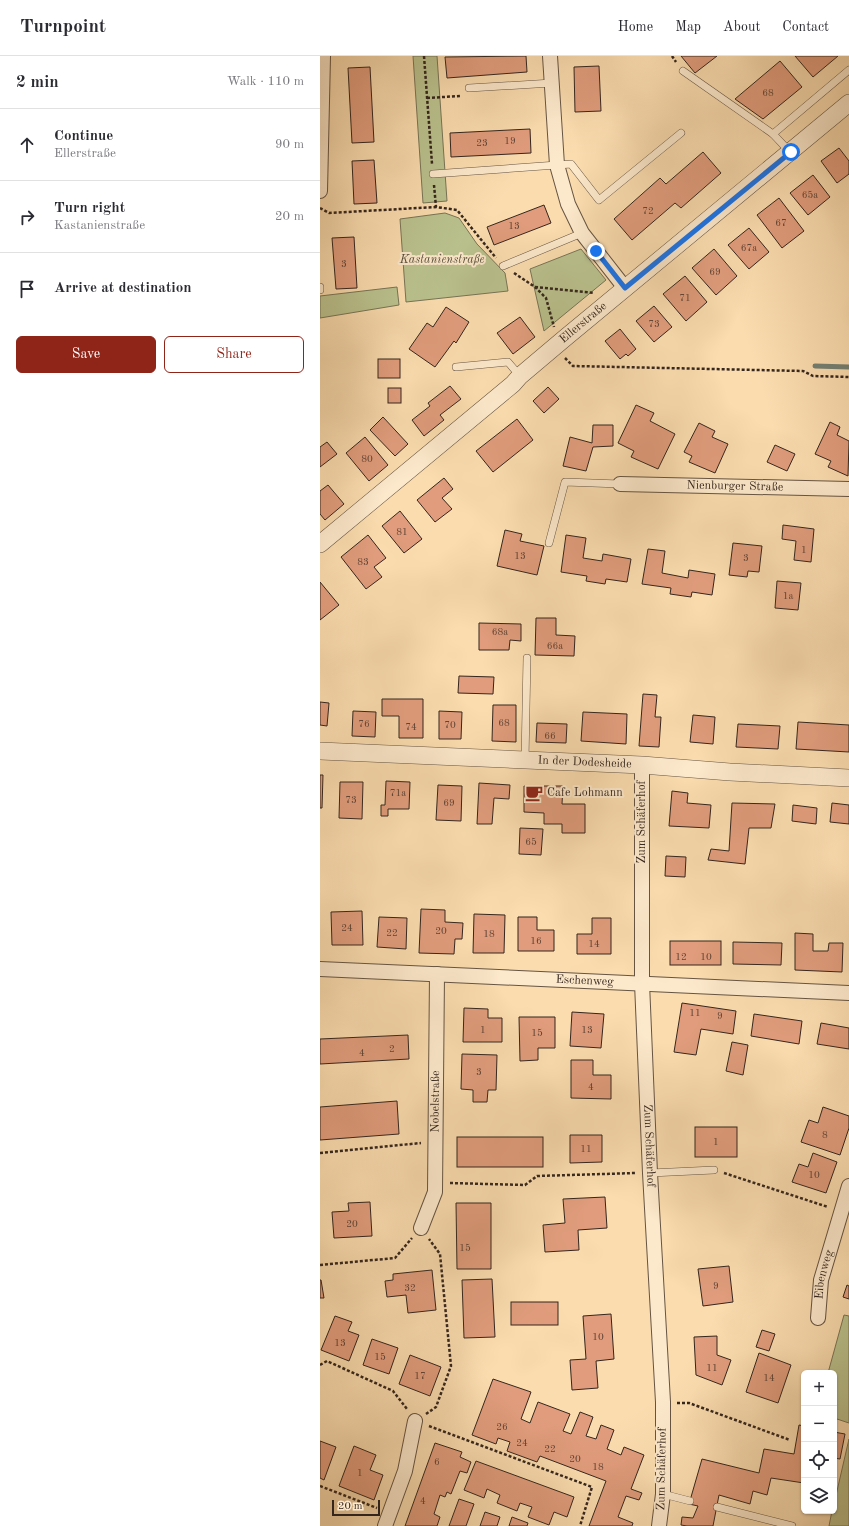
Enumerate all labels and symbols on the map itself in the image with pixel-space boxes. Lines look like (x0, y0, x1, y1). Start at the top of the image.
house number: 68 (762, 88, 774, 98)
house number: 19 (504, 136, 516, 146)
house number: 23 (476, 138, 488, 148)
route start (782, 143, 800, 161)
house number: 65a (802, 190, 818, 200)
house number: 72 (642, 206, 654, 216)
house number: 67 (775, 218, 787, 228)
house number: 13 (508, 221, 520, 231)
route end (587, 242, 605, 260)
house number: 67a (741, 243, 757, 253)
park label: Kastanienstraße (399, 254, 484, 266)
house number: 3 (341, 259, 347, 269)
house number: 69 (709, 267, 721, 277)
house number: 71 (679, 293, 691, 303)
street label: Ellerstraße (557, 300, 610, 346)
house number: 73 (648, 319, 660, 329)
house number: 80 (361, 454, 373, 464)
street label: Nienburger Straße (687, 479, 784, 494)
house number: 81 (396, 527, 408, 537)
house number: 1 (801, 545, 807, 555)
house number: 13 (514, 551, 526, 561)
house number: 3 (743, 553, 749, 563)
house number: 83 (357, 557, 369, 567)
house number: 1a (783, 591, 793, 601)
house number: 68a (492, 627, 508, 637)
house number: 66a (547, 641, 563, 651)
house number: 68 (498, 718, 510, 728)
house number: 76 (358, 719, 370, 729)
house number: 70 (444, 720, 456, 730)
house number: 74 (405, 722, 417, 732)
house number: 66 (544, 731, 556, 741)
street label: In der Dodesheide (537, 754, 633, 771)
street label: Zum Schäferhof (636, 779, 648, 864)
cafe icon: Cafe Lohmann (524, 783, 544, 803)
place label: Cafe Lohmann (547, 787, 623, 799)
house number: 71a (390, 788, 406, 798)
house number: 73 (345, 795, 357, 805)
house number: 69 (443, 798, 455, 808)
house number: 65 (525, 837, 537, 847)
house number: 24 (341, 923, 353, 933)
house number: 20 (435, 926, 447, 936)
house number: 22 (386, 928, 398, 938)
house number: 18 (483, 929, 495, 939)
house number: 16 (530, 936, 542, 946)
house number: 14 (588, 939, 600, 949)
house number: 12 (675, 952, 687, 962)
house number: 10 (700, 952, 712, 962)
street label: Eschenweg (555, 974, 615, 988)
house number: 11 (689, 1008, 701, 1018)
house number: 9 (717, 1011, 723, 1021)
house number: 1 (480, 1025, 486, 1035)
house number: 13 (581, 1025, 593, 1035)
house number: 15 (531, 1028, 543, 1038)
house number: 2 (389, 1044, 395, 1054)
house number: 4 (359, 1048, 365, 1058)
house number: 3 (476, 1067, 482, 1077)
street label: Nobelstraße (430, 1070, 442, 1133)
house number: 4 (588, 1082, 594, 1092)
street label: Zum Schäferhof (641, 1104, 657, 1189)
house number: 8 (822, 1130, 828, 1140)
house number: 1 (713, 1137, 719, 1147)
house number: 11 (580, 1144, 592, 1154)
house number: 10 (808, 1170, 820, 1180)
house number: 20 (346, 1219, 358, 1229)
house number: 15 (459, 1243, 471, 1253)
street label: Eibenweg (813, 1248, 836, 1300)
house number: 9 (713, 1281, 719, 1291)
house number: 32 (404, 1283, 416, 1293)
house number: 10 (592, 1332, 604, 1342)
house number: 13 (334, 1338, 346, 1348)
house number: 15 (374, 1352, 386, 1362)
house number: 11 (706, 1363, 718, 1373)
house number: 17 (414, 1371, 426, 1381)
house number: 14 (763, 1373, 775, 1383)
house number: 26 (496, 1422, 508, 1432)
street label: Zum Schäferhof (655, 1426, 669, 1511)
house number: 24 (516, 1438, 528, 1448)
house number: 22 (544, 1444, 556, 1454)
house number: 20 (569, 1454, 581, 1464)
house number: 6 (434, 1457, 440, 1467)
house number: 18 (592, 1462, 604, 1472)
house number: 1 (357, 1468, 363, 1478)
house number: 4 (420, 1496, 426, 1506)
scale bar (332, 1498, 380, 1517)

